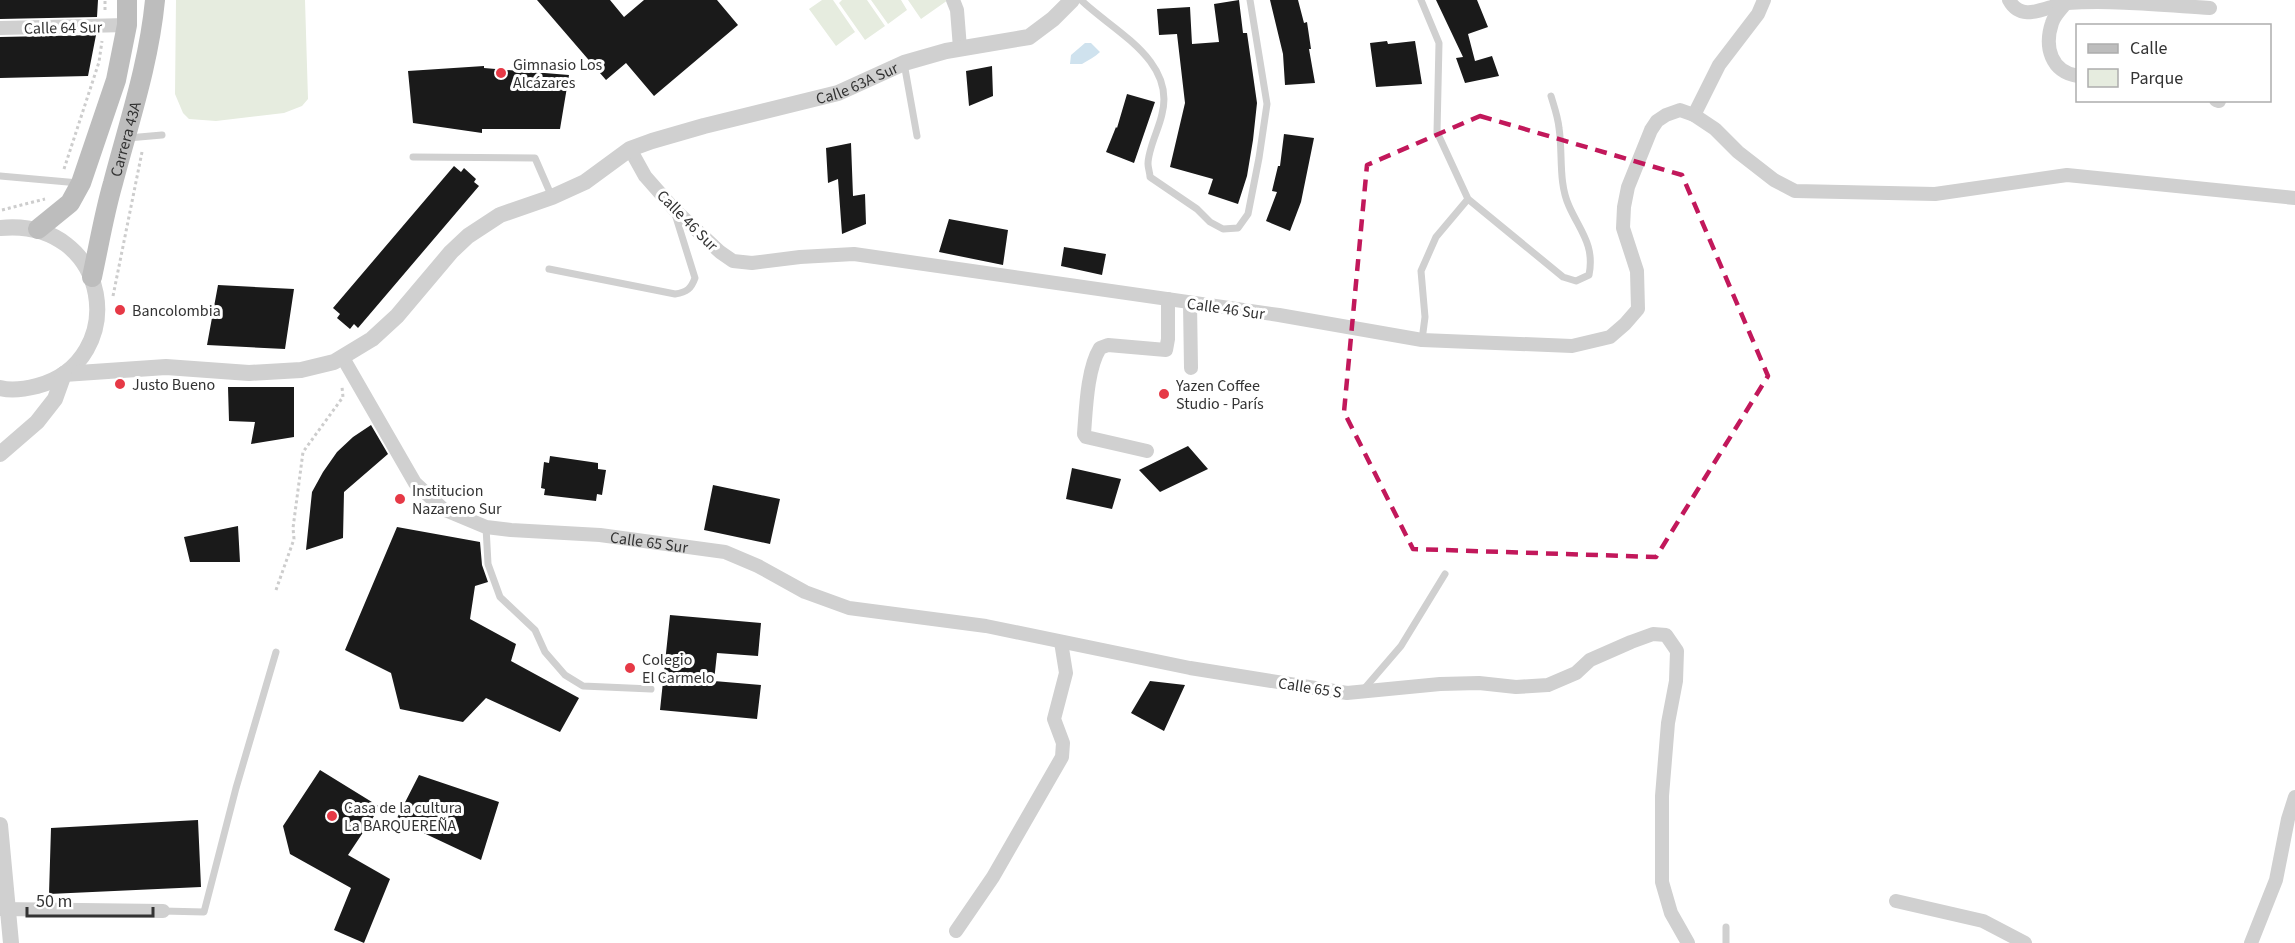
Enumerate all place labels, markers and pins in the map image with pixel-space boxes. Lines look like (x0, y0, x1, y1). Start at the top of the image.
place label: Gimnasio Los Alcázares (513, 54, 603, 94)
marker: Gimnasio Los Alcázares (494, 66, 508, 80)
place label: Bancolombia (132, 300, 221, 322)
marker: Bancolombia (113, 303, 127, 317)
place label: Justo Bueno (132, 374, 215, 396)
place label: Yazen Coffee Studio - París (1175, 375, 1264, 415)
marker: Justo Bueno (113, 377, 127, 391)
marker: Yazen Coffee Studio - París (1157, 387, 1171, 401)
place label: Institucion Nazareno Sur (412, 480, 502, 520)
marker: Institucion Nazareno Sur (393, 492, 407, 506)
place label: Colegio El Carmelo (642, 649, 714, 689)
marker: Colegio El Carmelo (623, 661, 637, 675)
place label: Casa de la cultura La BARQUEREÑA (344, 797, 462, 837)
marker: Casa de la cultura La BARQUEREÑA (325, 809, 339, 823)

